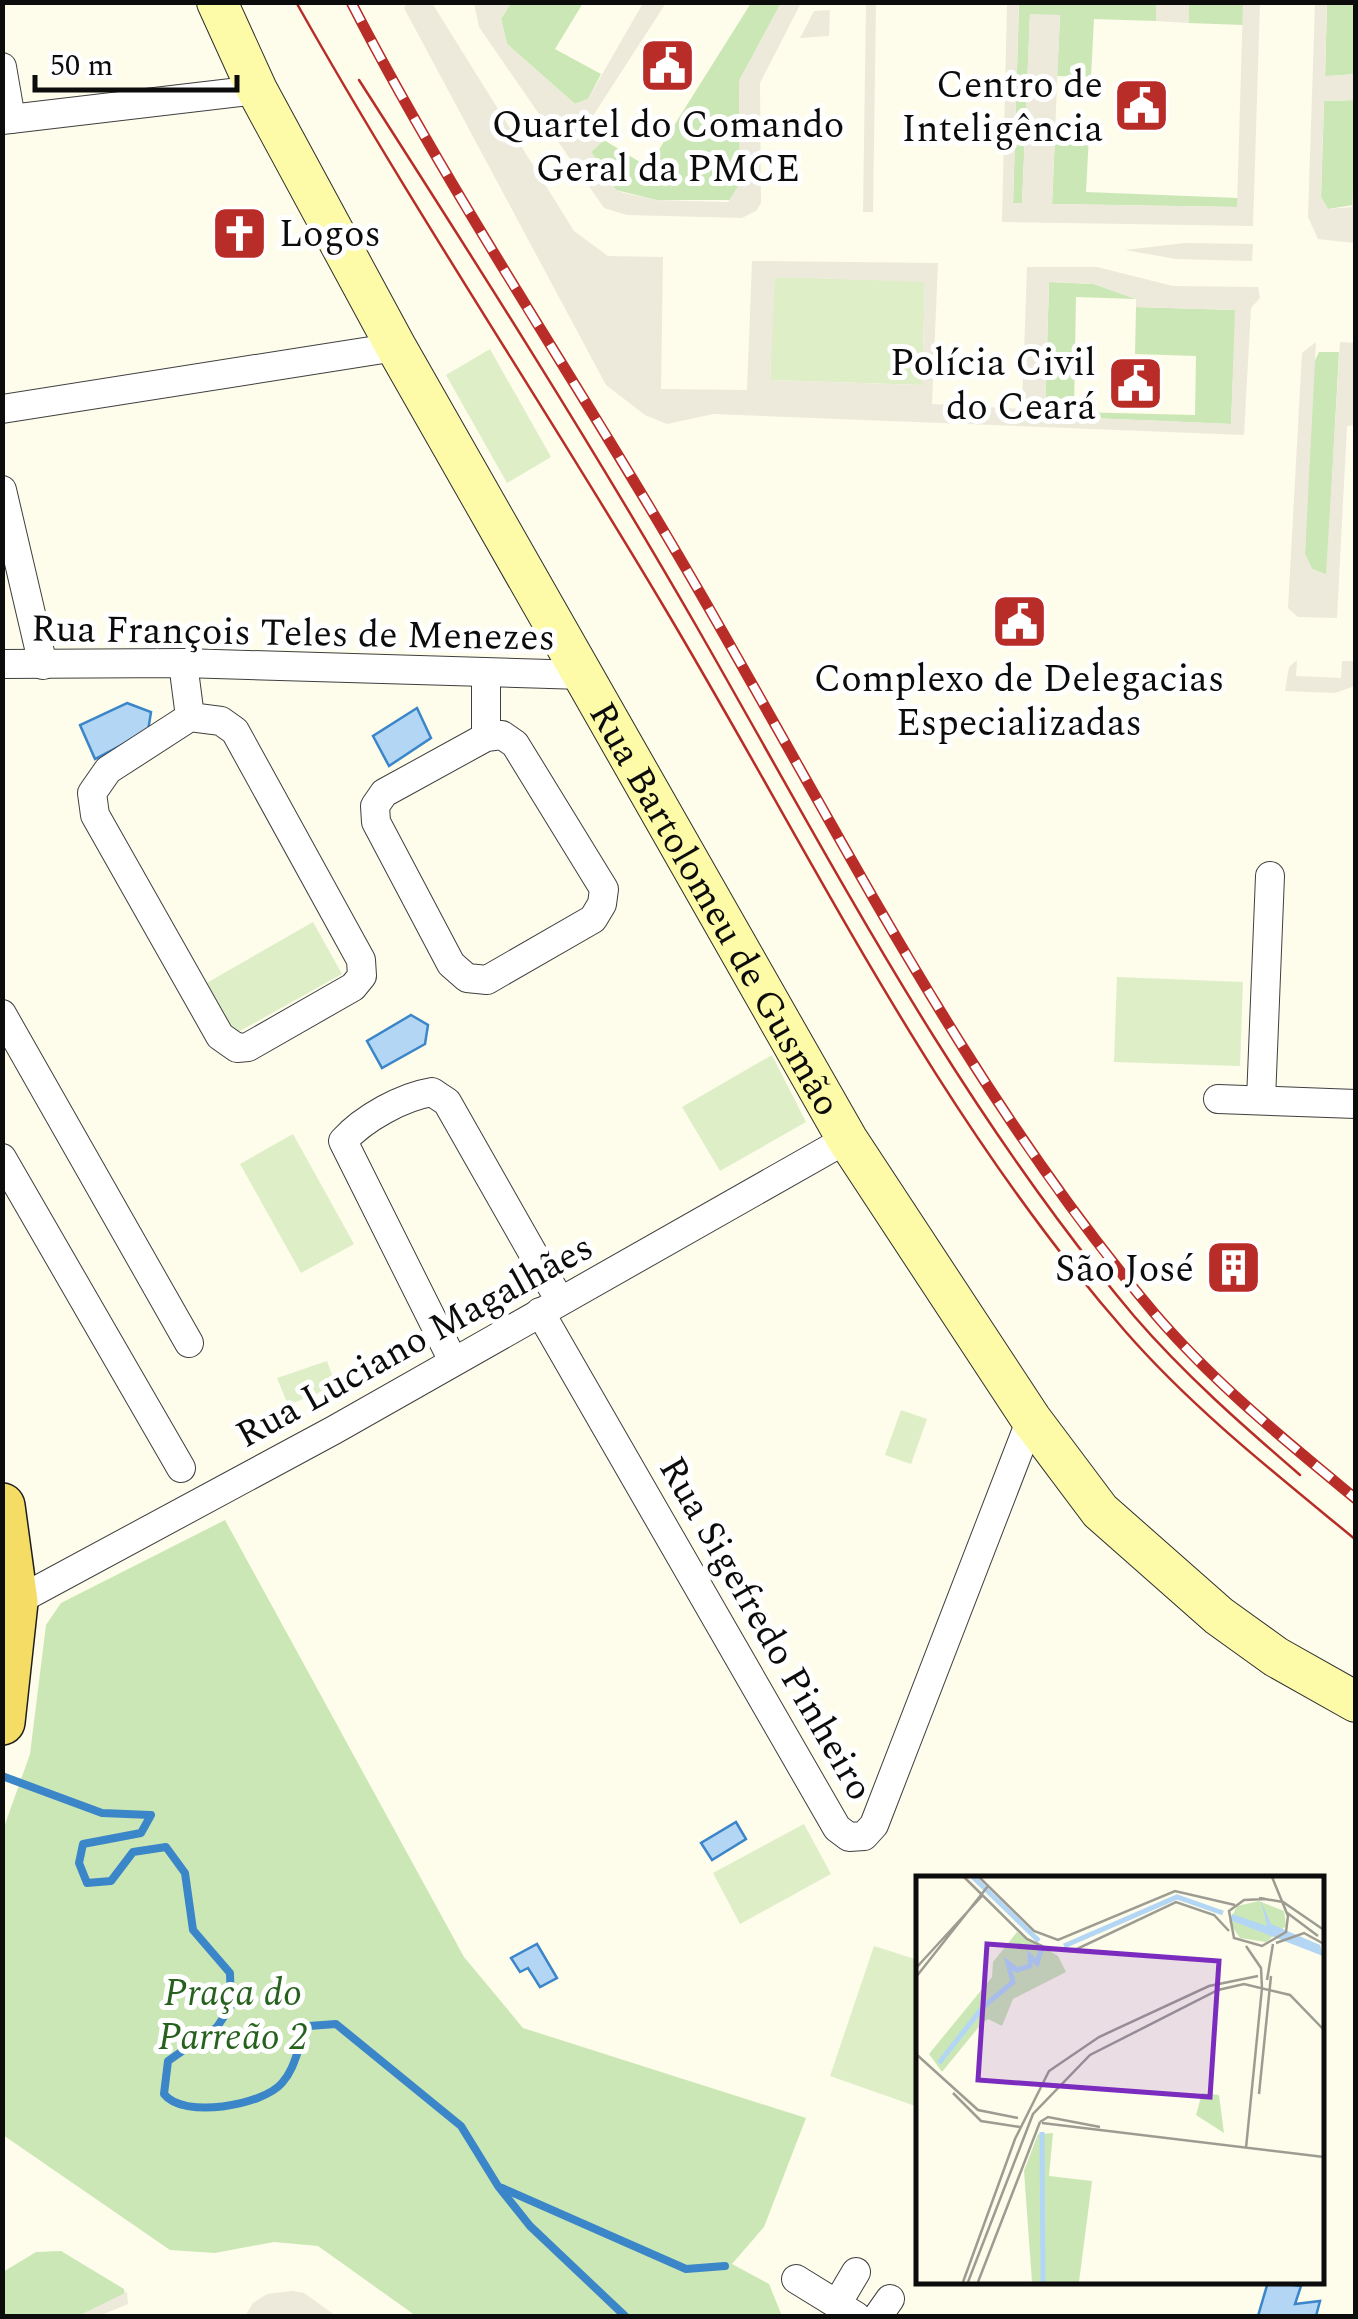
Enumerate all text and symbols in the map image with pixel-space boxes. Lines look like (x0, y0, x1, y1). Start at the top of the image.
scale bar (35, 30, 238, 92)
public building icon: Quartel do Comando Geral da PMCE (638, 36, 698, 96)
text: 50 m (50, 43, 113, 89)
place label: Centro de Inteligência (902, 57, 1103, 159)
public building icon: Centro de Inteligência (1112, 76, 1172, 136)
place label: Quartel do Comando Geral da PMCE (492, 97, 844, 199)
church icon: Logos (210, 203, 270, 263)
place label: Logos (279, 206, 381, 264)
place label: Polícia Civil do Ceará (890, 335, 1096, 437)
public building icon: Polícia Civil do Ceará (1105, 354, 1165, 414)
public building icon: Complexo de Delegacias Especializadas (989, 591, 1049, 651)
street label: Rua François Teles de Menezes (30, 600, 556, 668)
place label: Complexo de Delegacias Especializadas (814, 651, 1224, 753)
street label: Rua Bartolomeu de Gusmão (573, 692, 855, 1127)
street label: Rua Luciano Magalhães (226, 1219, 604, 1464)
building icon: São José (1203, 1238, 1263, 1298)
place label: São José (1055, 1241, 1194, 1299)
street label: Rua Sigefredo Pinheiro (643, 1446, 888, 1812)
inset map (916, 1876, 1323, 2284)
park label: Praça do Parreão 2 (158, 1965, 308, 2067)

